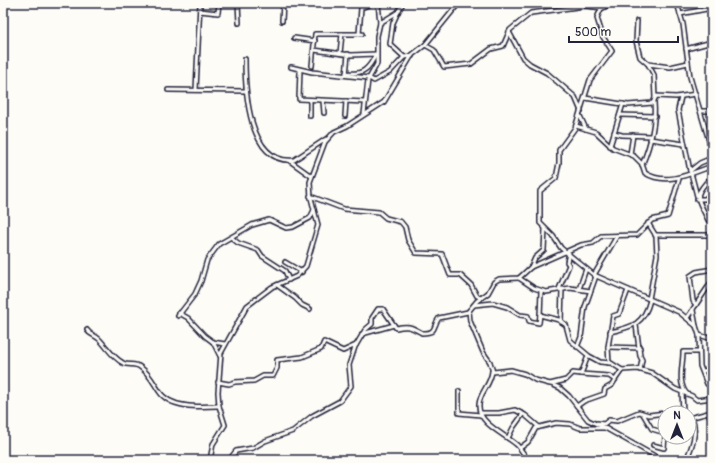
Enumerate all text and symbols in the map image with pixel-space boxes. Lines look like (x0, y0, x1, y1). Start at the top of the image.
scale bar (569, 18, 678, 44)
text: 500 m (575, 25, 612, 40)
north arrow (657, 405, 697, 445)
text: N (673, 409, 681, 422)

